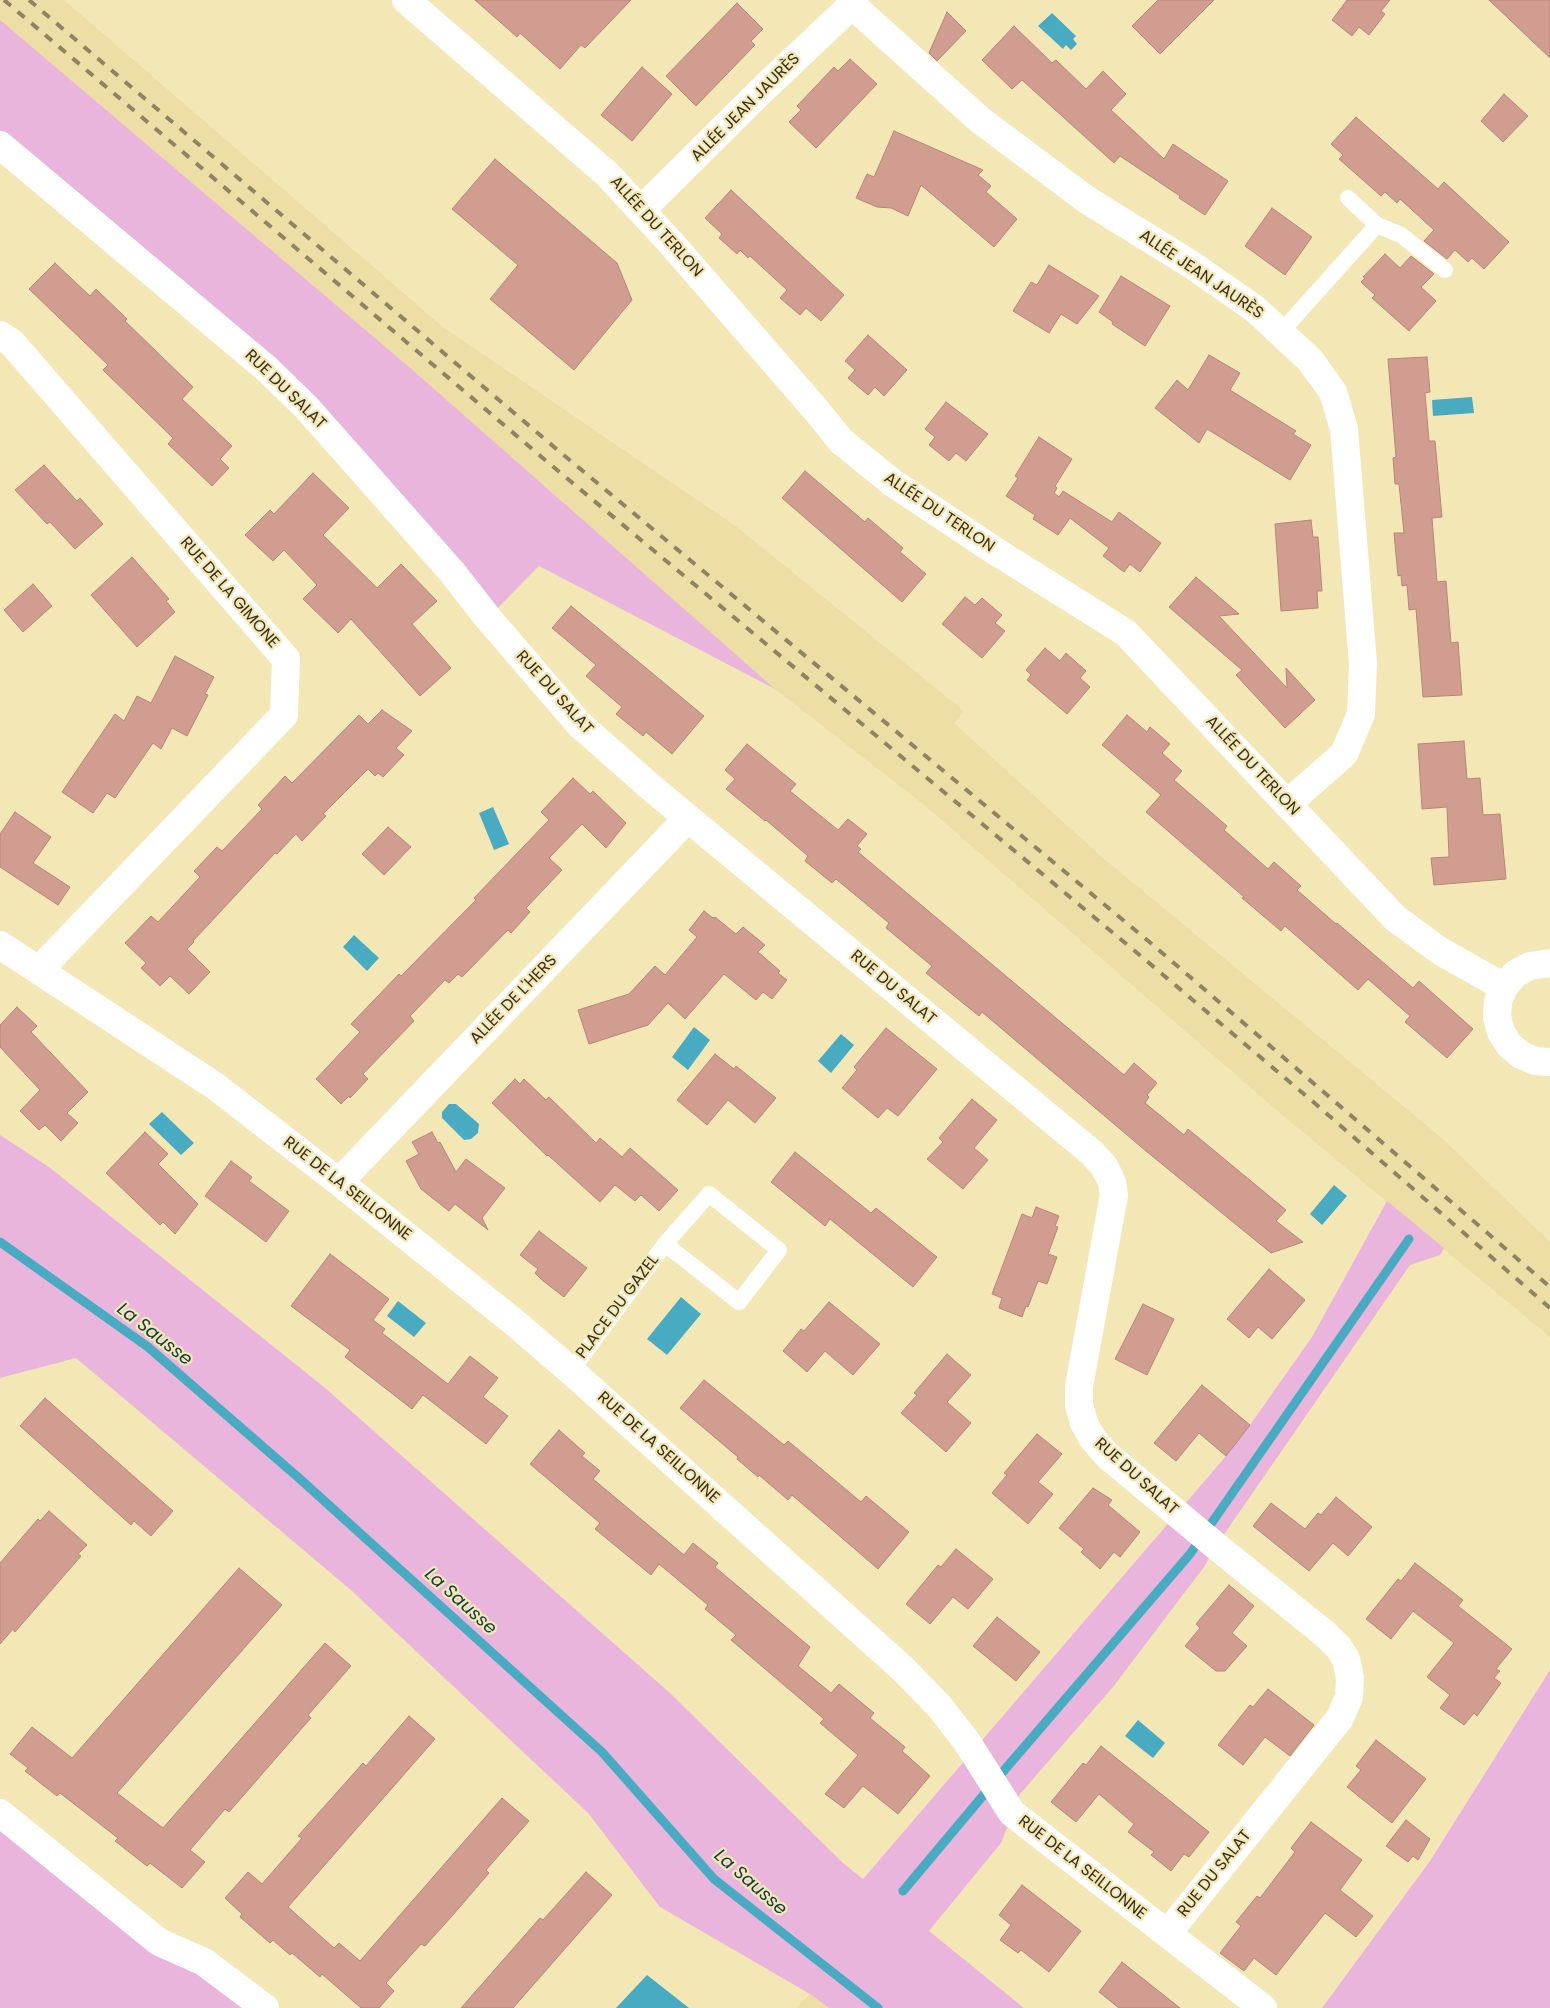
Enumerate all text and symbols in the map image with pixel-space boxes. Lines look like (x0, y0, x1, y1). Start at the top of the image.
street label: ALLÉE JEAN JAURÈS (688, 50, 804, 166)
street label: ALLÉE DU TERLON (606, 173, 706, 281)
street label: ALLÉE JEAN JAURÈS (1135, 226, 1267, 324)
street label: RUE DU SALAT (240, 346, 330, 434)
street label: ALLÉE DU TERLON (880, 469, 998, 557)
street label: RUE DE LA GIMONE (176, 534, 282, 652)
street label: RUE DU SALAT (511, 647, 597, 739)
street label: ALLÉE DU TERLON (1201, 712, 1303, 820)
street label: RUE DU SALAT (846, 947, 940, 1029)
street label: ALLÉE DE L'HERS (466, 951, 562, 1049)
street label: RUE DE LA SEILLONNE (279, 1133, 415, 1245)
street label: PLACE DU GAZEL (573, 1251, 663, 1363)
water label: La Sausse (112, 1299, 196, 1371)
street label: RUE DE LA SEILLONNE (593, 1388, 723, 1508)
street label: RUE DU SALAT (1090, 1434, 1182, 1520)
water label: La Sausse (420, 1564, 500, 1640)
street label: RUE DE LA SEILLONNE (1014, 1812, 1150, 1924)
street label: RUE DU SALAT (1174, 1827, 1256, 1921)
water label: La Sausse (709, 1846, 791, 1920)

